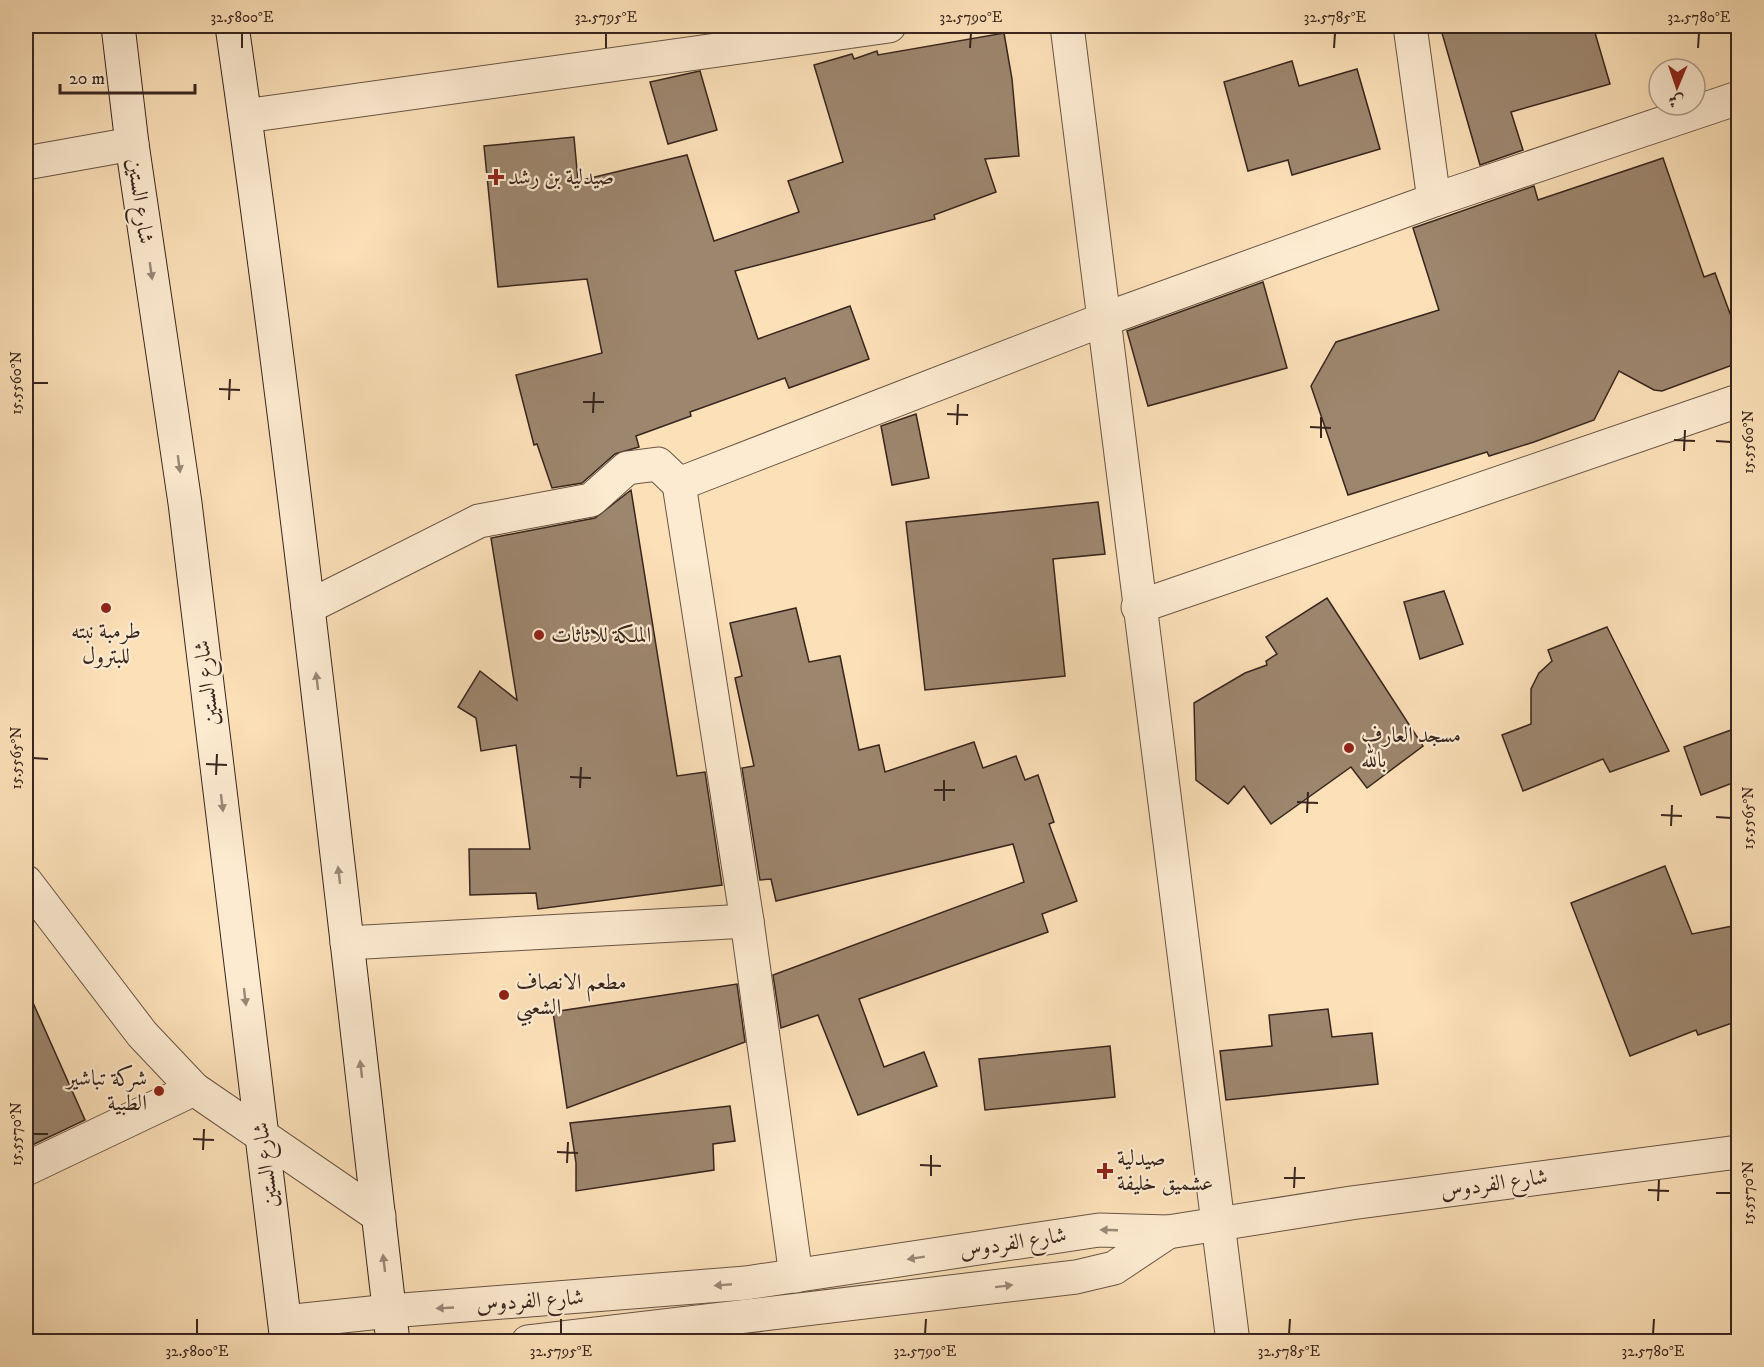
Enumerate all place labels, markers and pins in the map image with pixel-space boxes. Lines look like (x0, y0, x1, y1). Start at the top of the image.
place label: صيدلية بن رشد (508, 164, 614, 191)
marker: صيدلية بن رشد (489, 170, 503, 184)
marker: طرمبة نبته للبترول (99, 601, 113, 615)
place label: طرمبة نبته للبترول (71, 618, 141, 670)
place label: الملكة للاثاثات (551, 622, 651, 649)
marker: الملكة للاثاثات (532, 628, 546, 642)
place label: مسجد العارف بالله (1361, 722, 1461, 774)
marker: مسجد العارف بالله (1342, 741, 1356, 755)
place label: مطعم الانصاف الشعبي (516, 969, 627, 1027)
marker: مطعم الانصاف الشعبي (497, 988, 511, 1002)
place label: شركة تباشير الطبية (64, 1064, 147, 1117)
marker: شركة تباشير الطبية (152, 1084, 166, 1098)
place label: صيدلية عشميق خليفة (1117, 1145, 1213, 1197)
marker: صيدلية عشميق خليفة (1098, 1164, 1112, 1178)

